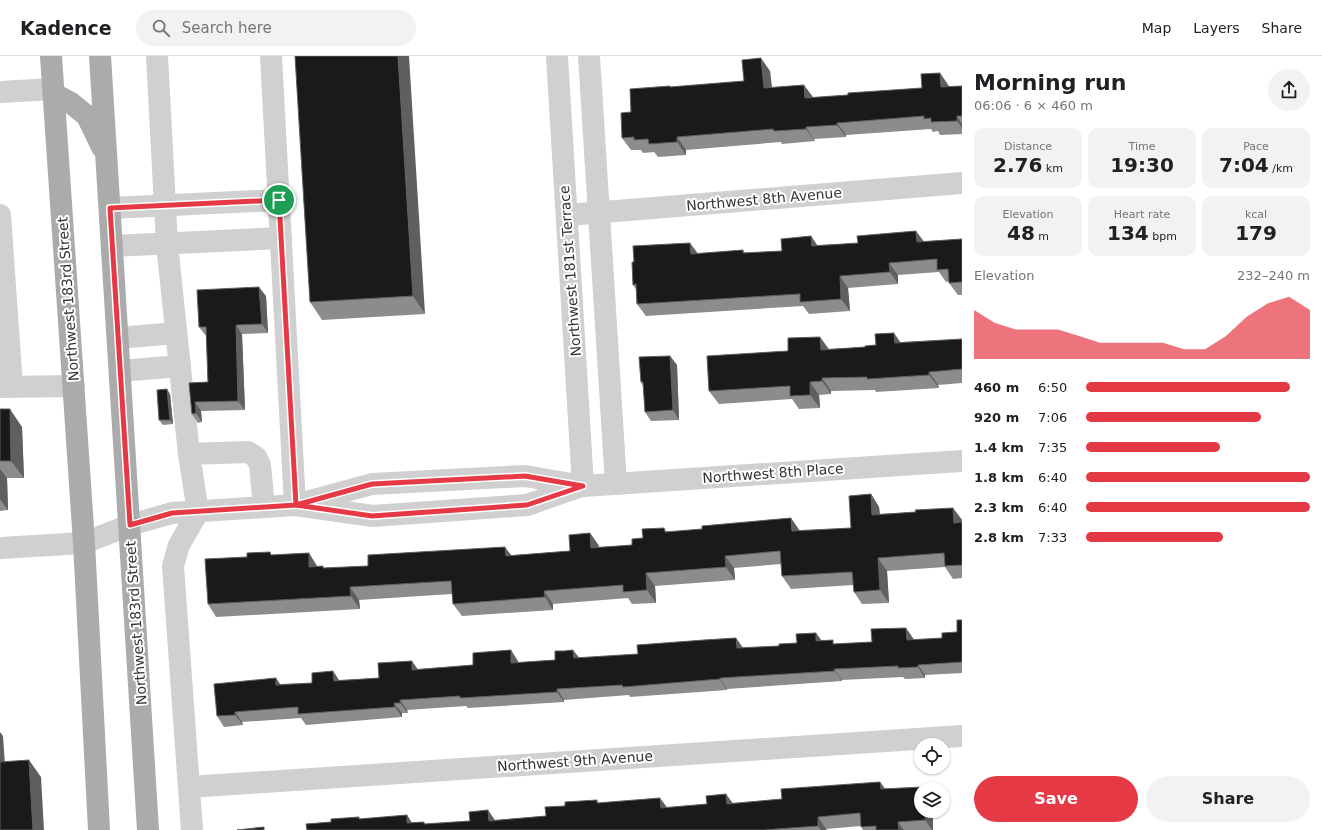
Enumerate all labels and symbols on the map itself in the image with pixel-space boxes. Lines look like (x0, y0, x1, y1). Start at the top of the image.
pin (262, 183, 296, 217)
street label: Northwest 8th Avenue (686, 184, 842, 214)
street label: Northwest 181st Terrace (556, 185, 584, 357)
street label: Northwest 183rd Street (54, 216, 82, 382)
street label: Northwest 8th Place (702, 460, 844, 486)
street label: Northwest 183rd Street (122, 540, 150, 706)
street label: Northwest 9th Avenue (497, 748, 653, 774)

